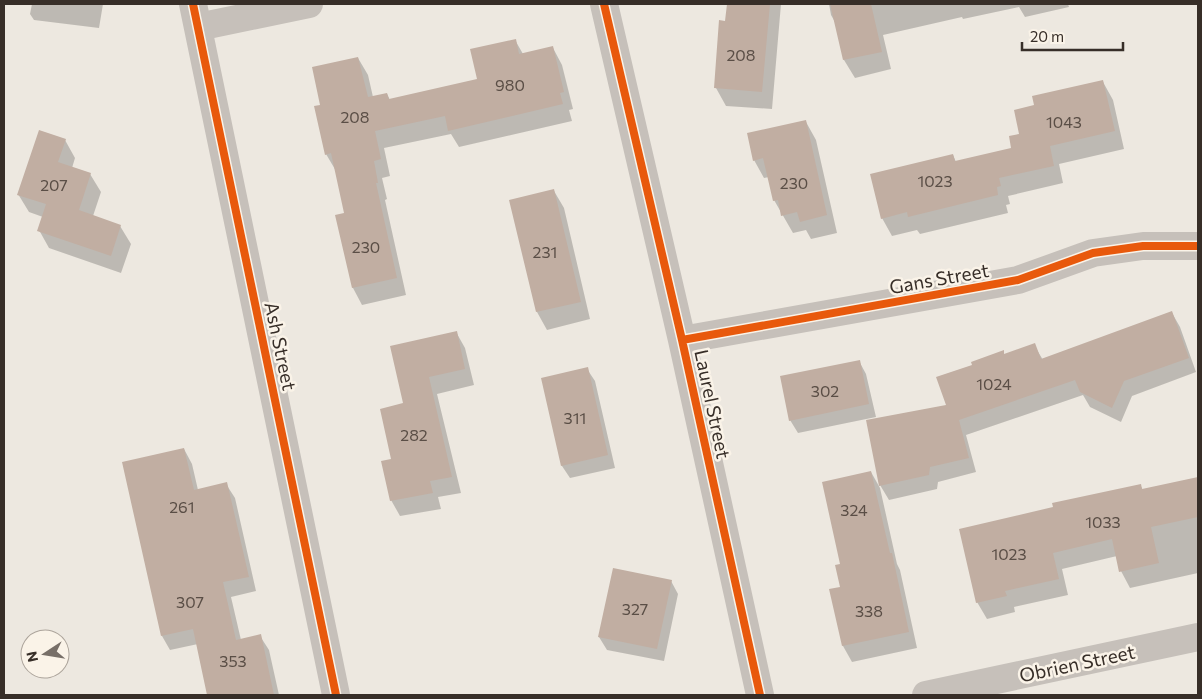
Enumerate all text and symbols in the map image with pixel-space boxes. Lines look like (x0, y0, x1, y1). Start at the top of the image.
scale bar (1022, 20, 1123, 52)
text: 20 m (1030, 27, 1064, 45)
house number: 208 (727, 45, 755, 64)
house number: 980 (495, 75, 525, 94)
house number: 208 (341, 107, 369, 126)
house number: 1043 (1046, 112, 1082, 131)
house number: 1023 (917, 171, 953, 190)
house number: 230 (780, 173, 808, 192)
house number: 207 (40, 175, 68, 194)
house number: 230 (352, 237, 380, 256)
house number: 231 (533, 242, 557, 261)
street label: Gans Street (887, 258, 991, 298)
street label: Ash Street (260, 300, 302, 393)
street label: Laurel Street (690, 347, 736, 461)
house number: 1024 (976, 374, 1012, 393)
house number: 302 (811, 381, 839, 400)
house number: 311 (564, 408, 586, 427)
house number: 282 (400, 425, 428, 444)
house number: 261 (169, 497, 195, 516)
house number: 324 (840, 500, 868, 519)
house number: 1033 (1085, 512, 1121, 531)
house number: 1023 (991, 544, 1027, 563)
house number: 307 (176, 592, 204, 611)
house number: 327 (622, 599, 648, 618)
house number: 338 (855, 601, 883, 620)
north arrow (20, 629, 70, 679)
street label: Obrien Street (1017, 639, 1137, 686)
text: N (22, 650, 41, 664)
house number: 353 (219, 651, 247, 670)

